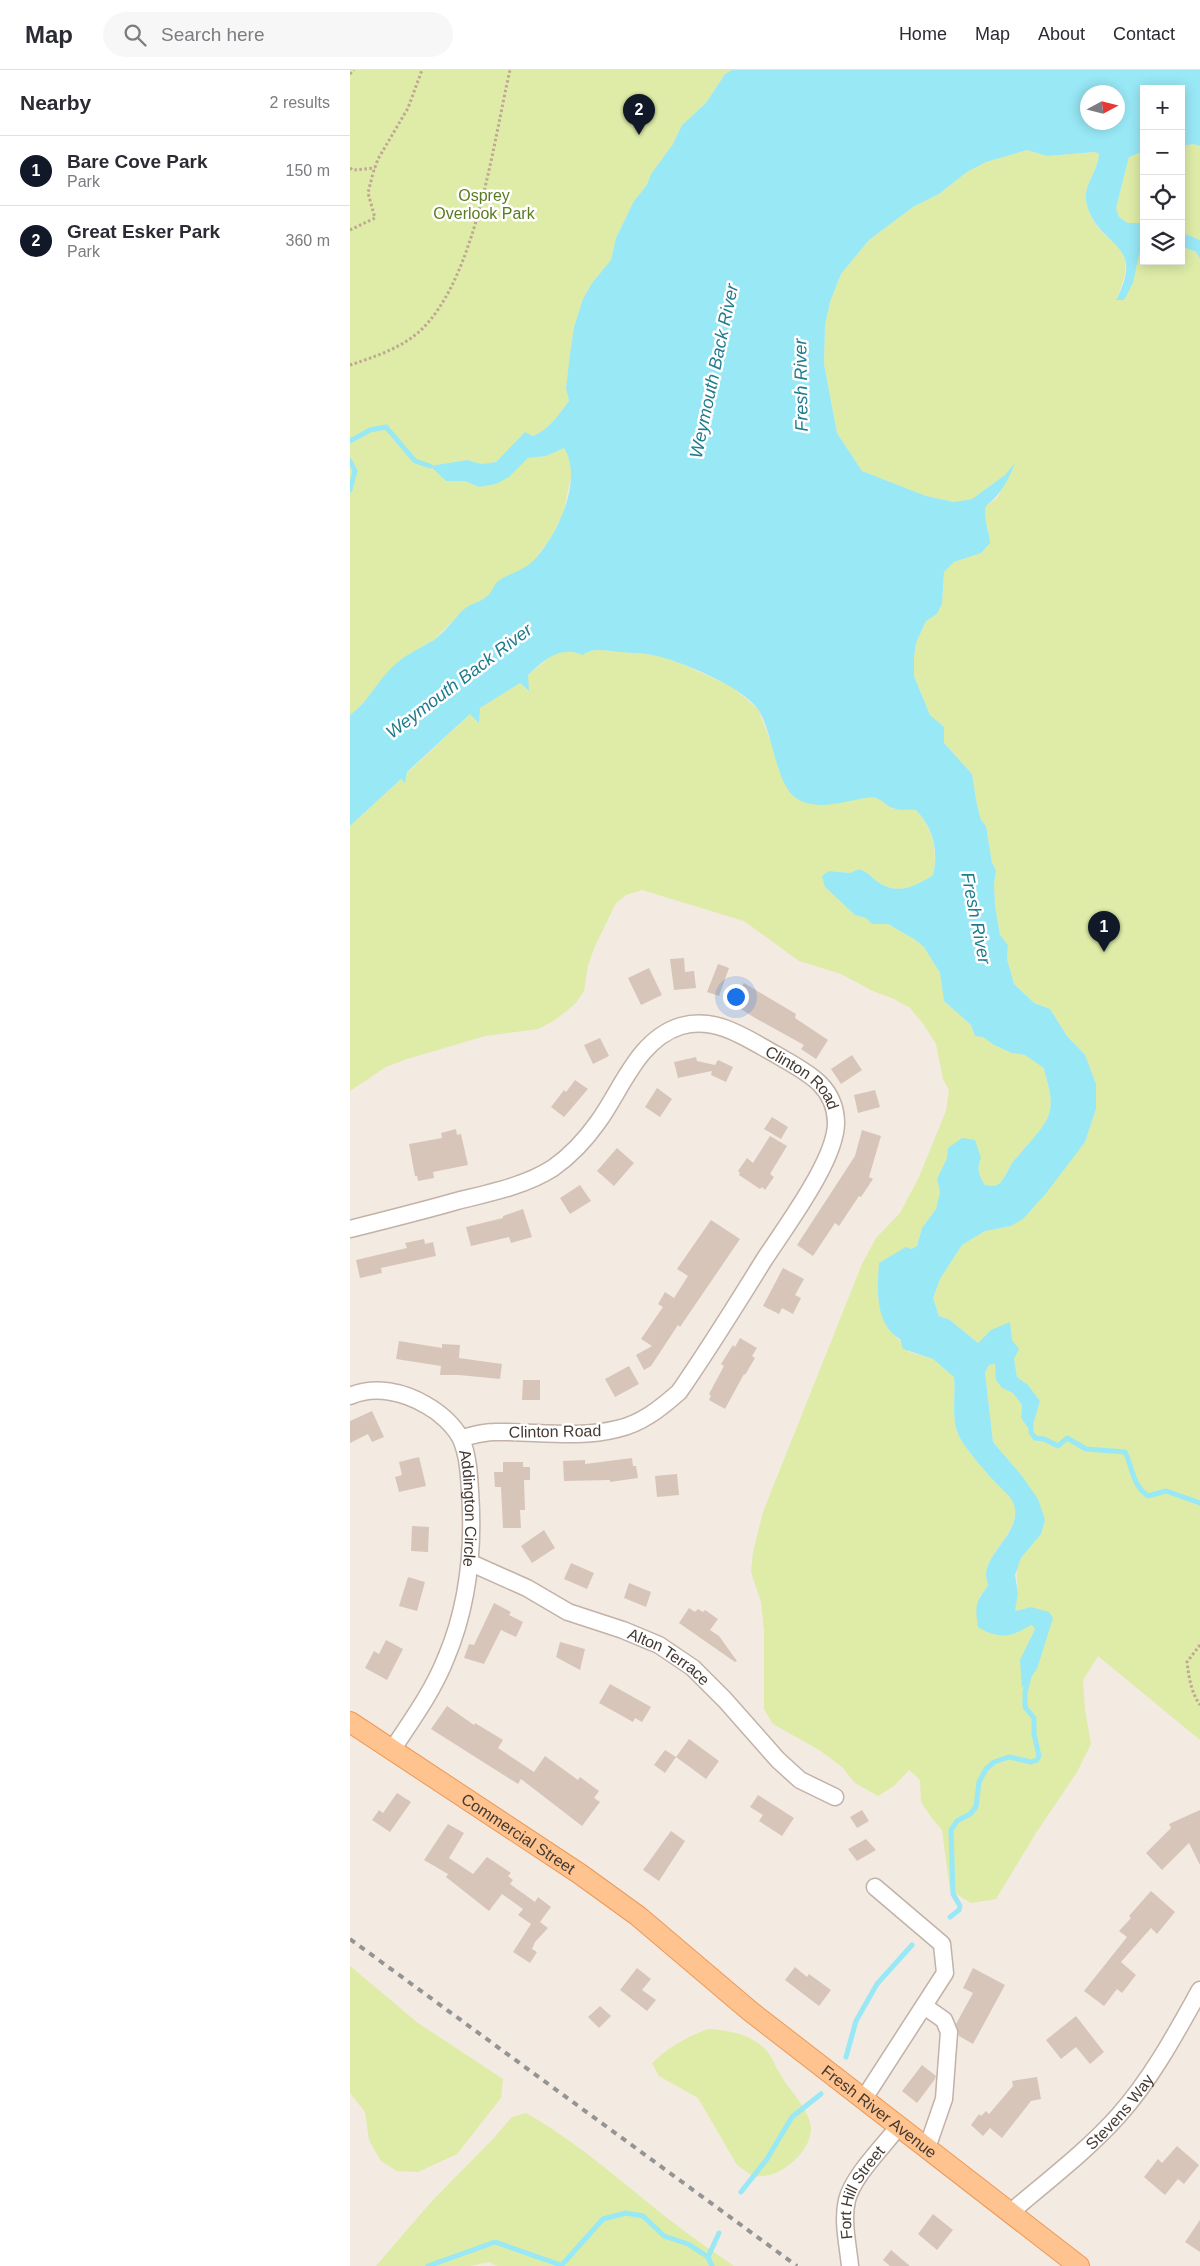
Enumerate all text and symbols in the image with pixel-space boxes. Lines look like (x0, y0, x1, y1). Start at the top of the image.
search box (103, 12, 453, 57)
text: Map (25, 21, 73, 48)
icon: search (121, 21, 149, 49)
text: Search here (161, 24, 265, 45)
text: Home (899, 24, 947, 44)
text: Map (975, 24, 1010, 44)
text: About (1038, 24, 1085, 44)
text: Contact (1113, 24, 1175, 44)
north arrow (1080, 85, 1125, 130)
map controls (1140, 85, 1185, 265)
button: + (1140, 85, 1185, 130)
text: Nearby (20, 91, 91, 114)
text: 2 results (270, 94, 330, 111)
pin: 2 (623, 94, 655, 135)
button: − (1140, 130, 1185, 175)
text: Bare Cove Park (67, 151, 207, 172)
text: 1 (32, 162, 40, 179)
text: 150 m (286, 162, 330, 179)
text: Park (67, 173, 100, 190)
button: locate (1140, 175, 1185, 220)
park label: Osprey Overlook Park (433, 187, 536, 222)
button: layers (1140, 220, 1185, 265)
text: Great Esker Park (67, 221, 220, 242)
text: 2 (32, 232, 40, 249)
text: 360 m (286, 232, 330, 249)
text: Park (67, 243, 100, 260)
water label: Weymouth Back River (686, 281, 742, 460)
water label: Fresh River (790, 337, 812, 432)
water label: Weymouth Back River (382, 619, 537, 742)
water label: Fresh River (957, 870, 995, 967)
pin: 1 (1088, 911, 1120, 952)
your location (723, 984, 749, 1010)
street label: Clinton Road (762, 1042, 842, 1112)
street label: Clinton Road (509, 1422, 601, 1441)
street label: Addington Circle (456, 1448, 479, 1568)
street label: Alton Terrace (625, 1625, 713, 1689)
street label: Commercial Street (458, 1790, 579, 1878)
street label: Fresh River Avenue (819, 2062, 940, 2162)
street label: Stevens Way (1082, 2071, 1157, 2153)
street label: Fort Hill Street (837, 2142, 888, 2240)

